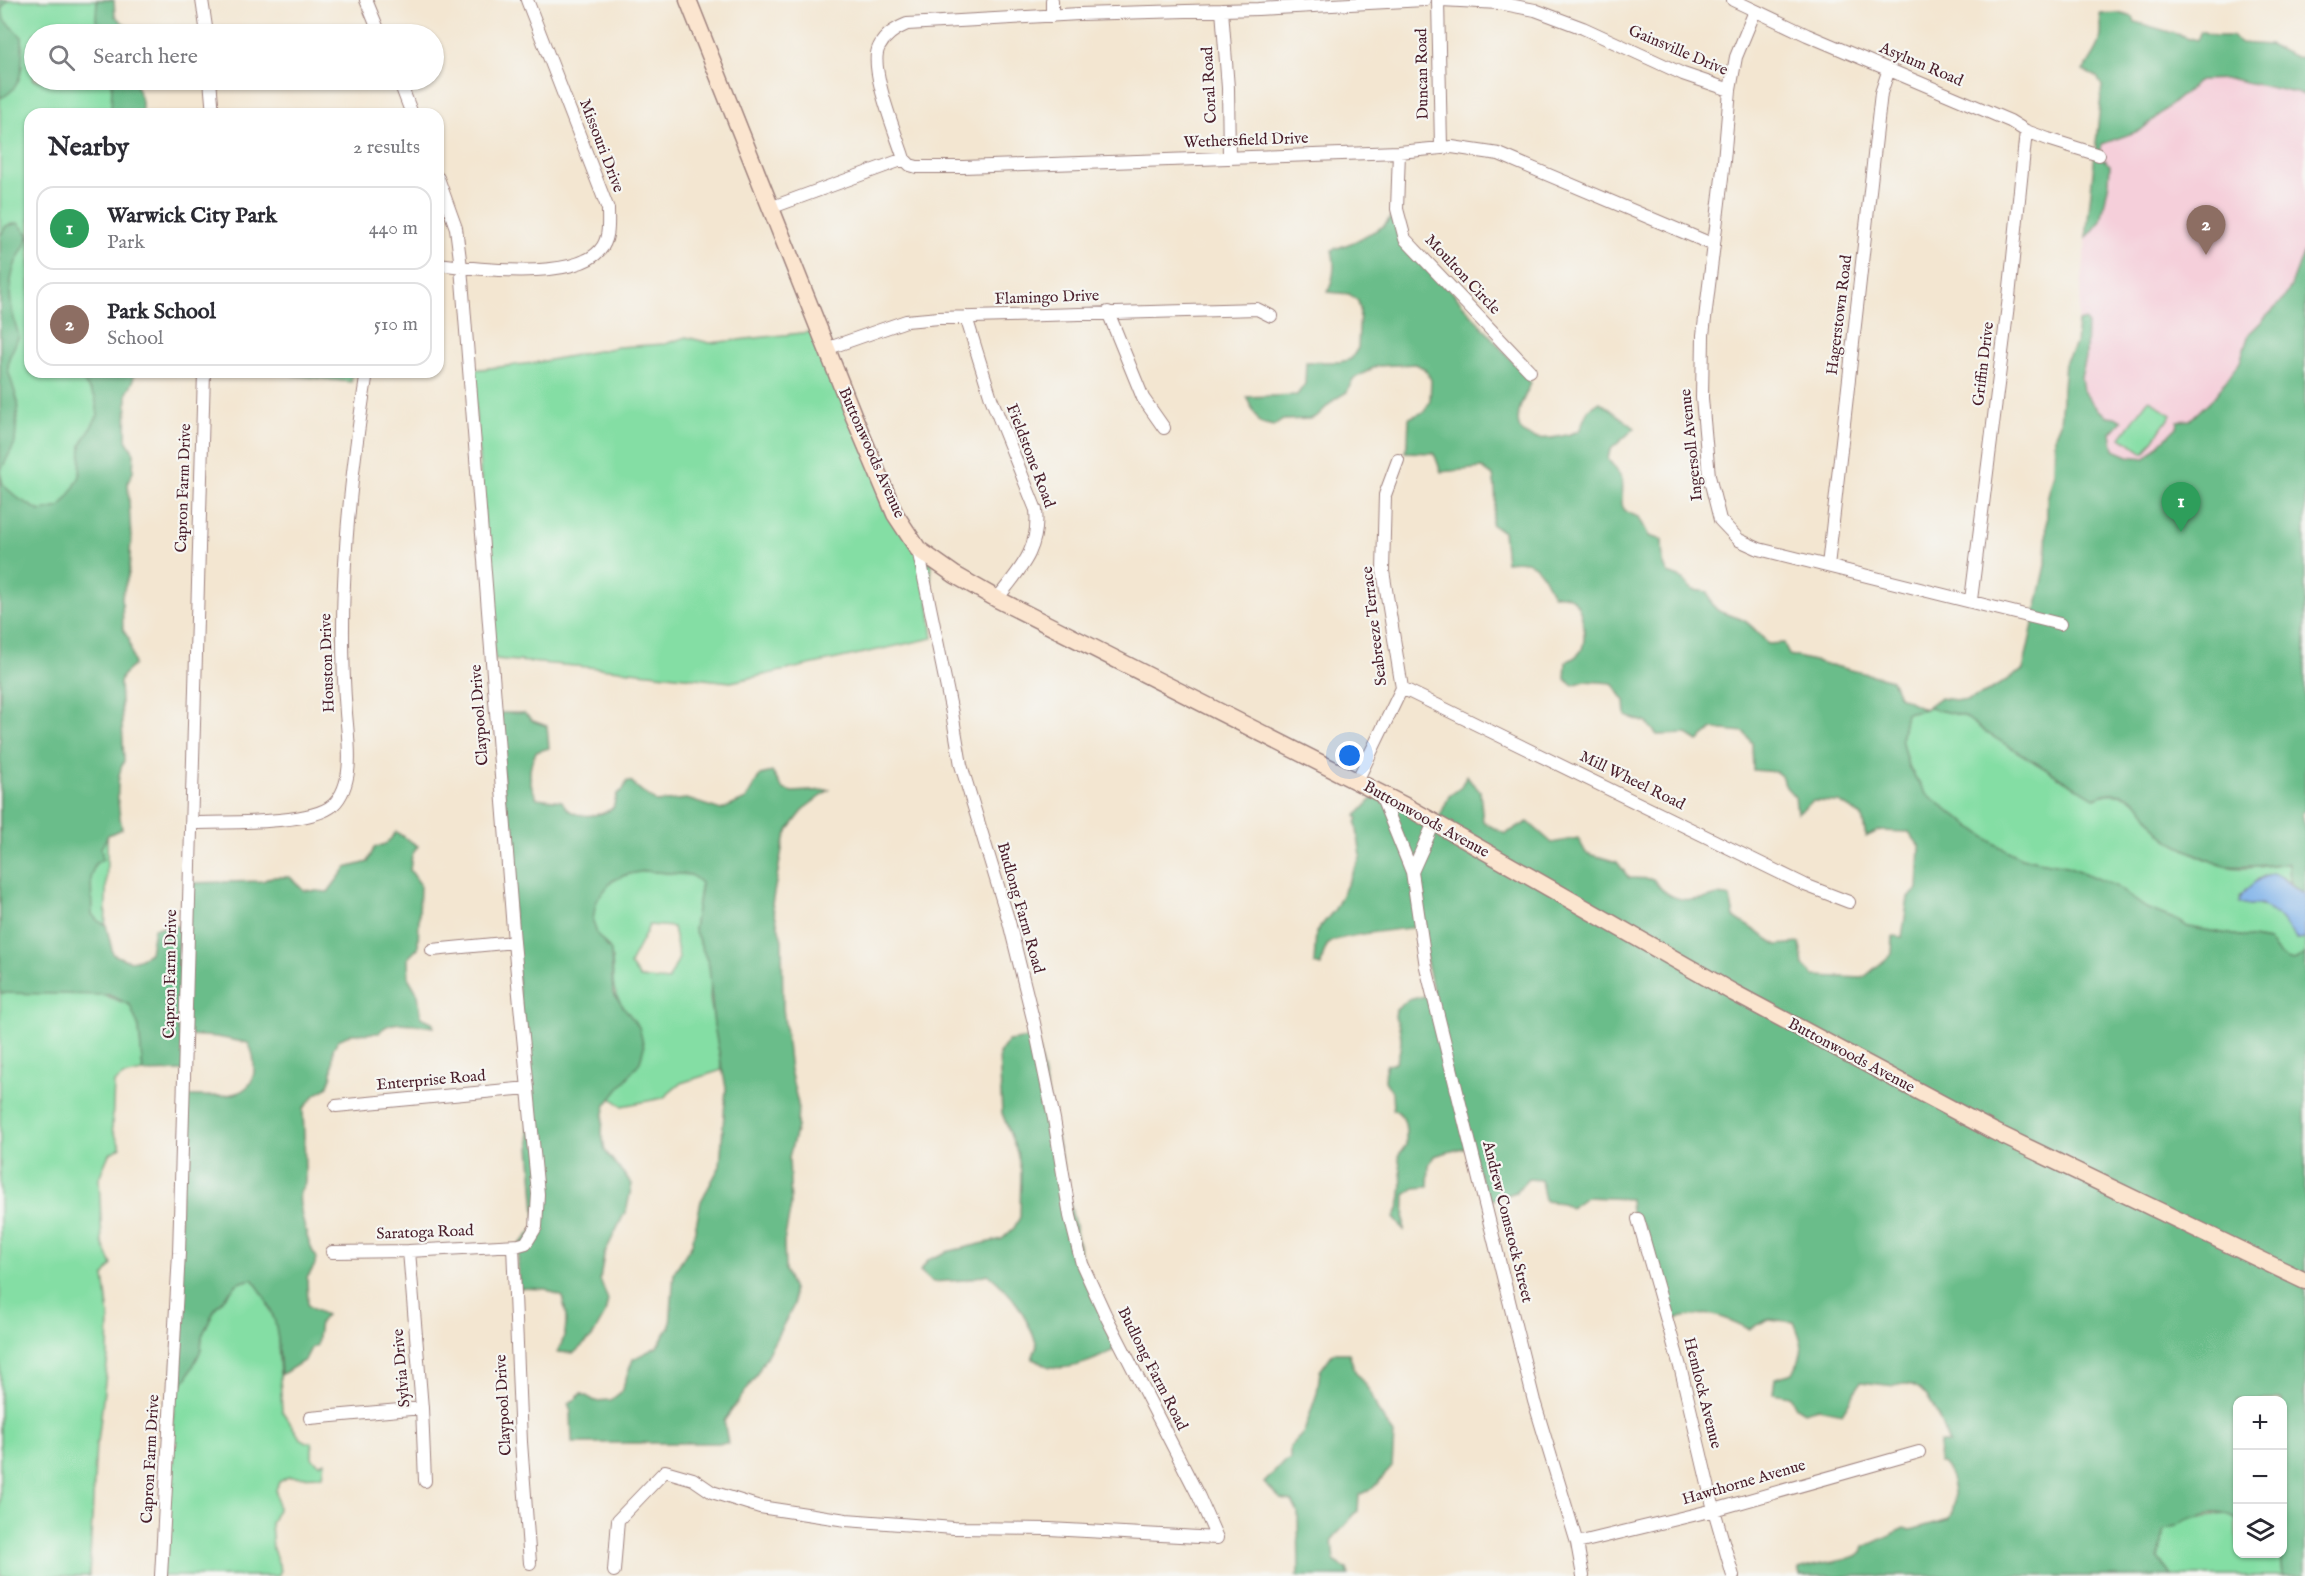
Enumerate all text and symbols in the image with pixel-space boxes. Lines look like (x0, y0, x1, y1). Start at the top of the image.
street label: Gainsville Drive (1625, 21, 1731, 81)
search box (24, 24, 444, 90)
street label: Duncan Road (1412, 28, 1434, 120)
street label: Asylum Road (1875, 38, 1966, 92)
icon: search (45, 41, 78, 74)
text: Search here (93, 43, 198, 71)
street label: Coral Road (1198, 46, 1222, 124)
street label: Missouri Drive (574, 97, 628, 195)
street label: Wethersfield Drive (1183, 129, 1309, 153)
text: Nearby (48, 131, 129, 164)
text: 2 results (353, 135, 420, 160)
text: Warwick City Park (107, 202, 277, 230)
pin: 2 (2186, 206, 2226, 255)
text: 1 (66, 216, 73, 241)
text: 440 m (369, 216, 418, 241)
text: Park (107, 230, 145, 255)
street label: Moulton Circle (1420, 231, 1504, 319)
street label: Hagerstown Road (1823, 253, 1857, 376)
street label: Flamingo Drive (994, 286, 1100, 310)
text: Park School (107, 298, 216, 326)
text: 2 (65, 312, 74, 337)
text: 510 m (374, 312, 418, 337)
street label: Griffin Drive (1969, 321, 1999, 407)
text: School (107, 326, 163, 351)
street label: Buttonwoods Avenue (833, 385, 909, 521)
street label: Ingersoll Avenue (1676, 388, 1708, 502)
street label: Fieldstone Road (1001, 401, 1059, 511)
street label: Capron Farm Drive (172, 423, 196, 553)
pin: 1 (2162, 482, 2200, 532)
street label: Seabreeze Terrace (1358, 565, 1392, 687)
street label: Houston Drive (316, 613, 340, 713)
street label: Claypool Drive (466, 664, 494, 766)
your location (1335, 741, 1364, 770)
street label: Mill Wheel Road (1576, 747, 1688, 815)
street label: Buttonwoods Avenue (1360, 777, 1492, 863)
street label: Budlong Farm Road (992, 840, 1048, 976)
street label: Capron Farm Drive (160, 909, 182, 1039)
street label: Buttonwoods Avenue (1784, 1014, 1918, 1098)
street label: Enterprise Road (376, 1066, 487, 1096)
street label: Andrew Comstock Street (1477, 1138, 1537, 1305)
street label: Saratoga Road (376, 1221, 474, 1245)
street label: Budlong Farm Road (1112, 1304, 1192, 1434)
street label: Sylvia Drive (389, 1328, 415, 1408)
street label: Hemlock Avenue (1679, 1335, 1725, 1451)
street label: Claypool Drive (491, 1354, 517, 1456)
street label: Capron Farm Drive (138, 1394, 164, 1524)
map controls (2233, 1396, 2287, 1558)
button: + (2233, 1396, 2287, 1450)
button: − (2233, 1450, 2287, 1504)
street label: Hawthorne Avenue (1680, 1456, 1808, 1510)
button: layers (2233, 1504, 2287, 1558)

